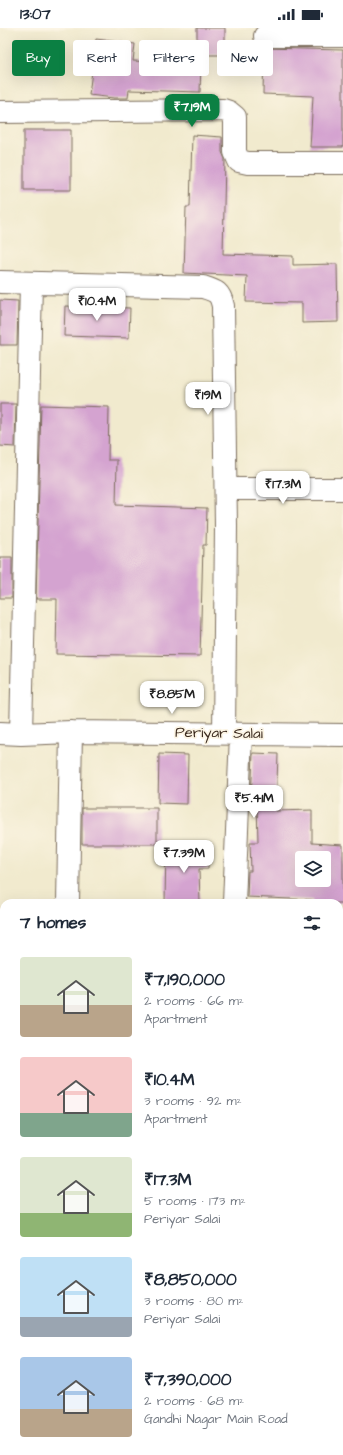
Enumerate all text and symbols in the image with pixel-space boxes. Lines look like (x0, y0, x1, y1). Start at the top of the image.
text: 13:07 (20, 4, 51, 25)
chip: Buy (12, 40, 65, 76)
chip: Rent (73, 40, 131, 76)
chip: Filters (139, 40, 209, 76)
chip: New (217, 40, 273, 76)
pin: ₹7.19M (159, 94, 225, 128)
text: ₹7.19M (173, 98, 211, 116)
pin: ₹10.4M (64, 288, 130, 322)
text: ₹10.4M (78, 292, 116, 310)
pin: ₹19M (184, 382, 232, 416)
text: ₹19M (194, 386, 222, 404)
pin: ₹17.3M (250, 471, 316, 505)
text: ₹17.3M (265, 475, 301, 493)
pin: ₹8.85M (139, 681, 205, 715)
text: ₹8.85M (149, 685, 195, 703)
street label: Periyar Salai (175, 722, 264, 745)
pin: ₹5.41M (221, 785, 287, 819)
text: ₹5.41M (234, 789, 274, 807)
pin: ₹7.39M (151, 840, 217, 874)
text: ₹7.39M (163, 844, 205, 862)
map controls (295, 851, 331, 887)
button: layers (295, 851, 331, 887)
text: 7 homes (20, 911, 86, 935)
icon: filters (301, 912, 323, 934)
text: ₹7,190,000 (144, 968, 225, 992)
icon: home (52, 973, 100, 1021)
text: 2 rooms · 66 m² (144, 992, 244, 1010)
text: Apartment (144, 1010, 208, 1028)
text: ₹10.4M (144, 1068, 195, 1092)
icon: home (52, 1073, 100, 1121)
text: 3 rooms · 92 m² (144, 1092, 242, 1110)
text: Apartment (144, 1110, 208, 1128)
text: ₹17.3M (144, 1168, 191, 1192)
icon: home (52, 1173, 100, 1221)
text: 5 rooms · 173 m² (144, 1192, 246, 1210)
text: Periyar Salai (144, 1210, 220, 1228)
text: ₹8,850,000 (144, 1268, 237, 1292)
icon: home (52, 1273, 100, 1321)
text: 3 rooms · 80 m² (144, 1292, 243, 1310)
text: Periyar Salai (144, 1310, 220, 1328)
text: ₹7,390,000 (144, 1368, 231, 1392)
icon: home (52, 1373, 100, 1421)
text: 2 rooms · 68 m² (144, 1392, 244, 1410)
text: Gandhi Nagar Main Road (144, 1410, 288, 1428)

